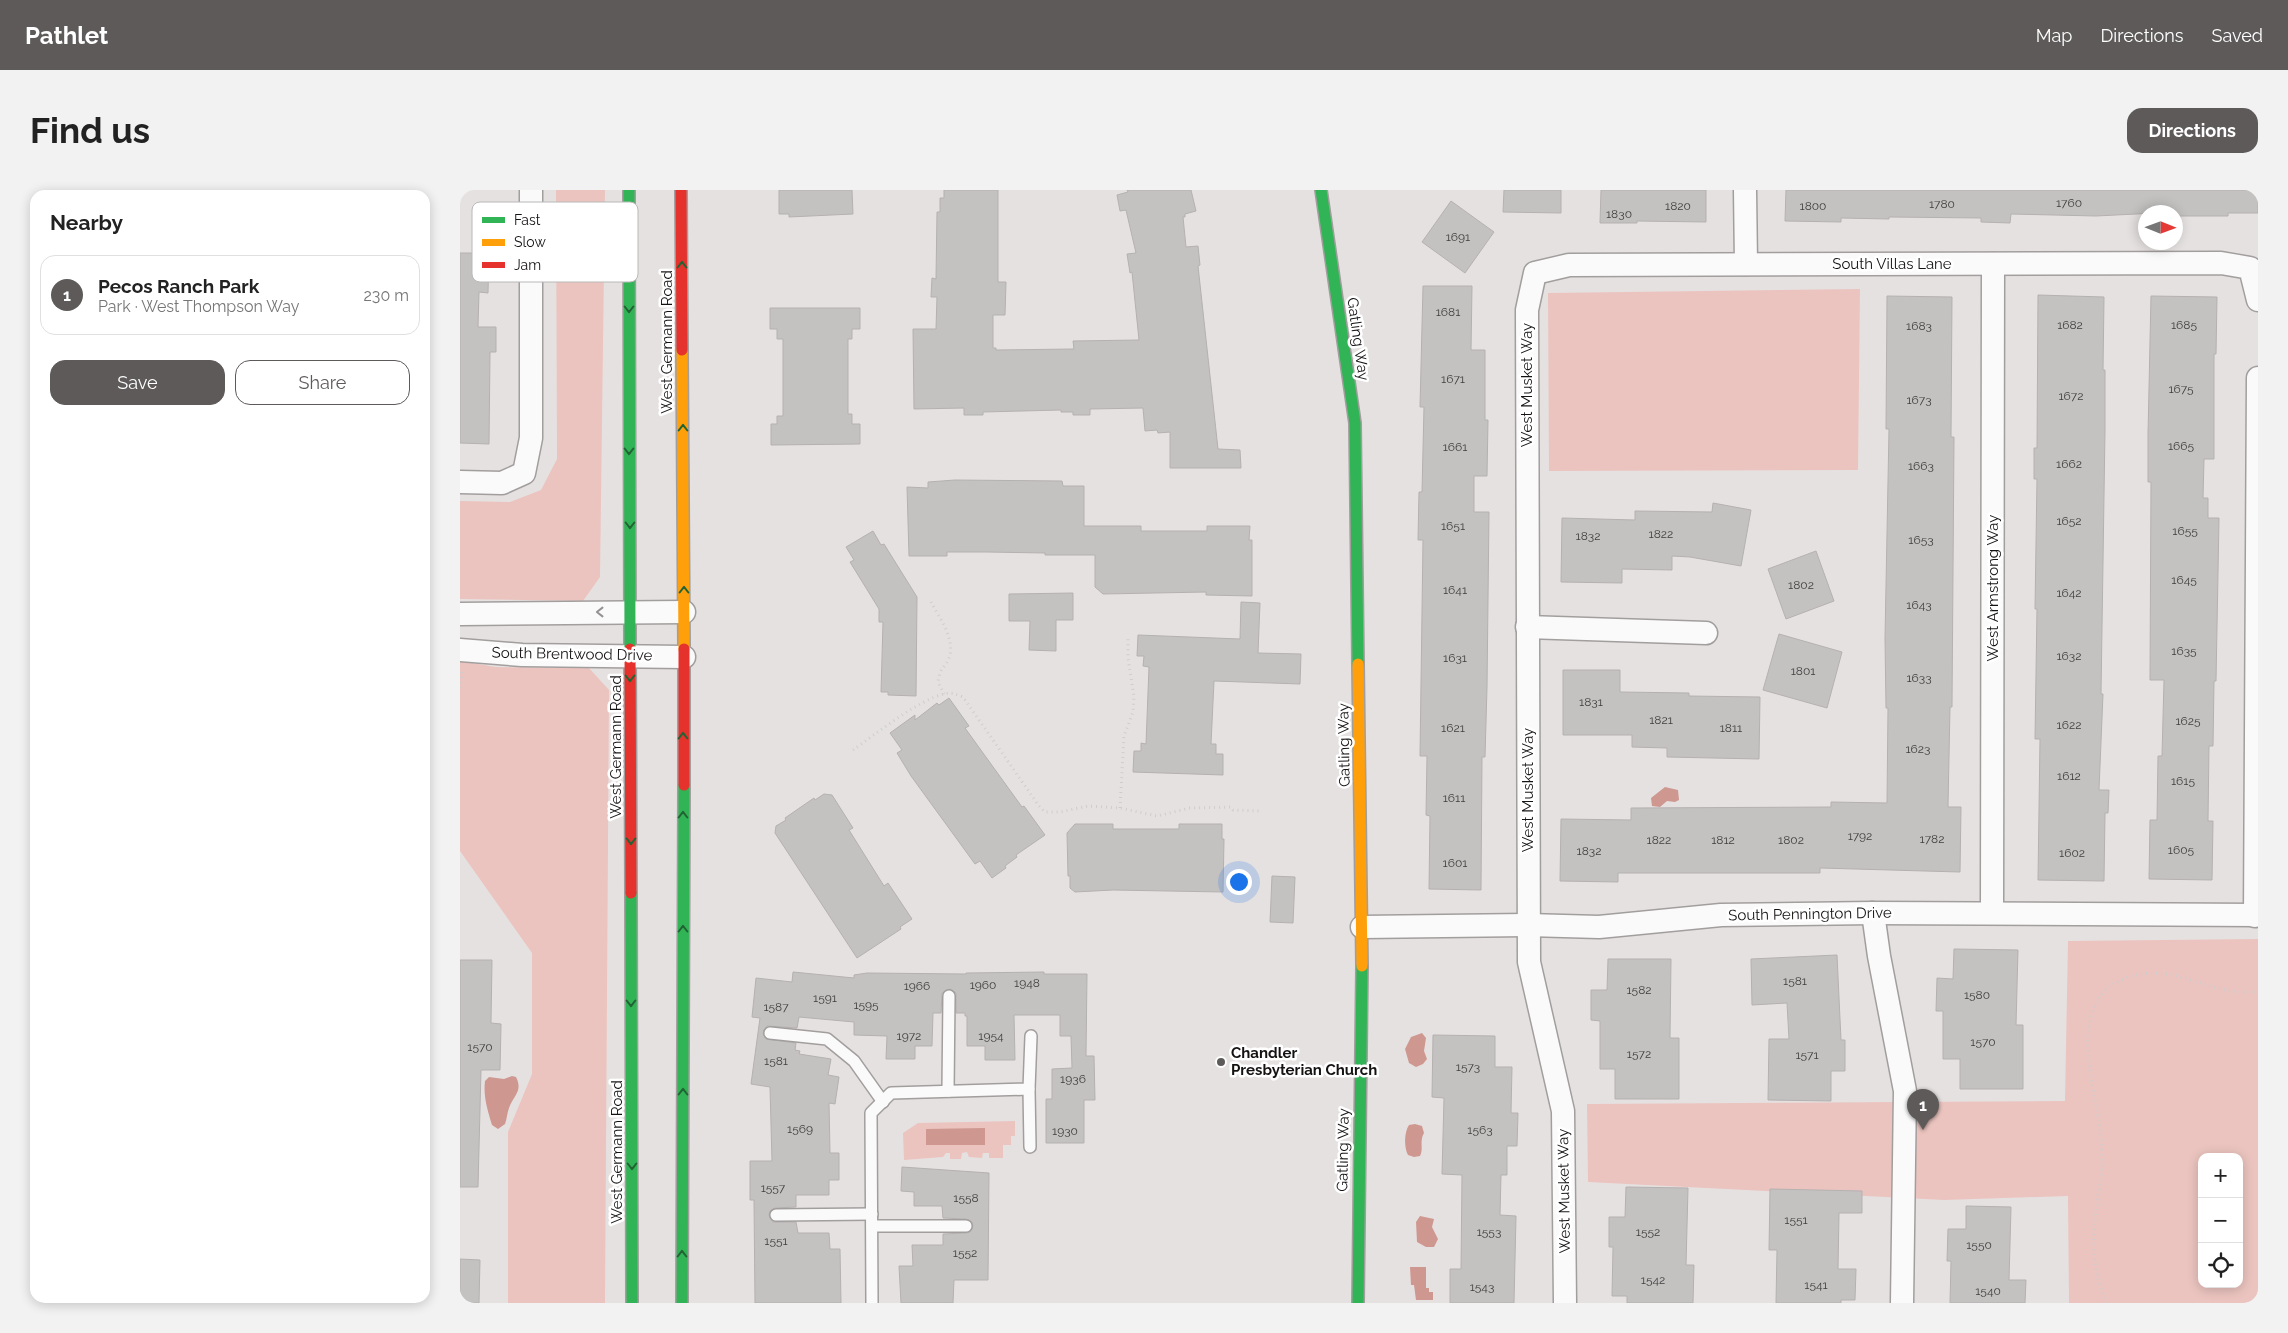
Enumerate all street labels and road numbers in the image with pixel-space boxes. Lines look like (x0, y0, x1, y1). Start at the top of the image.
street label: South Villas Lane (1832, 255, 1952, 273)
street label: West Germann Road (658, 270, 676, 414)
street label: Gatling Way (1343, 296, 1373, 382)
street label: West Musket Way (1518, 323, 1536, 447)
street label: West Armstrong Way (1984, 515, 2002, 661)
street label: South Brentwood Drive (491, 644, 653, 664)
street label: West Germann Road (607, 675, 625, 819)
street label: Gatling Way (1334, 703, 1354, 787)
street label: West Musket Way (1519, 728, 1537, 852)
street label: South Pennington Drive (1728, 904, 1892, 924)
street label: West Germann Road (608, 1080, 626, 1224)
street label: Gatling Way (1333, 1108, 1353, 1192)
street label: West Musket Way (1554, 1129, 1574, 1253)

